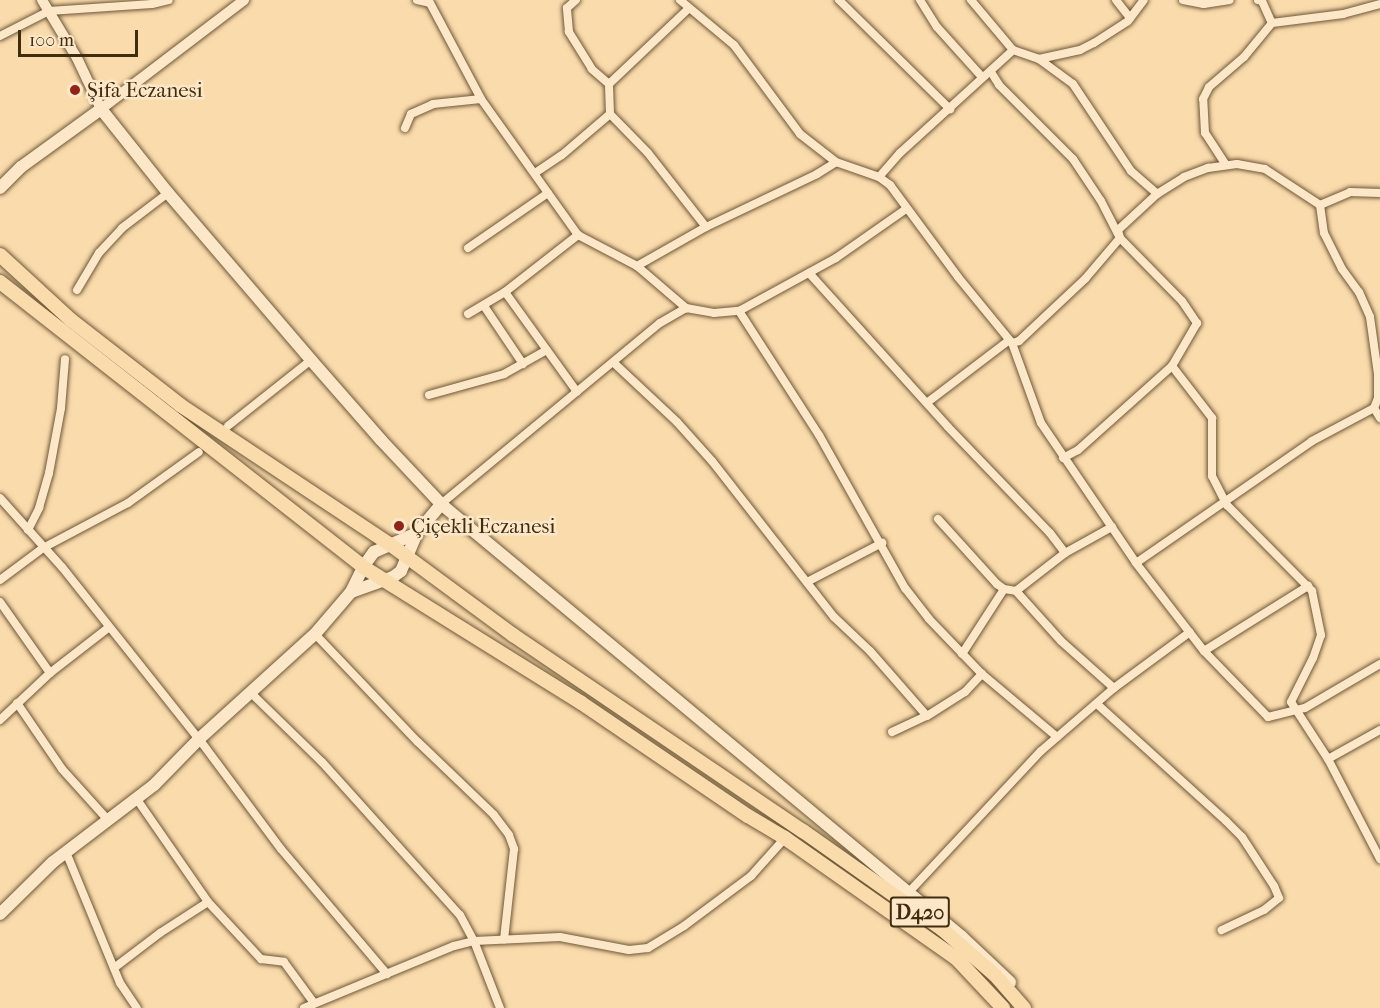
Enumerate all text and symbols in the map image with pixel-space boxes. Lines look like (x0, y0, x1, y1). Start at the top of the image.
scale bar (21, 18, 141, 56)
text: 100 m (29, 30, 74, 51)
place label: Şifa Eczanesi (87, 77, 203, 103)
marker: Şifa Eczanesi (68, 83, 82, 97)
place label: Çiçekli Eczanesi (411, 513, 555, 539)
marker: Çiçekli Eczanesi (392, 519, 406, 533)
road number: D420 (888, 895, 952, 929)

